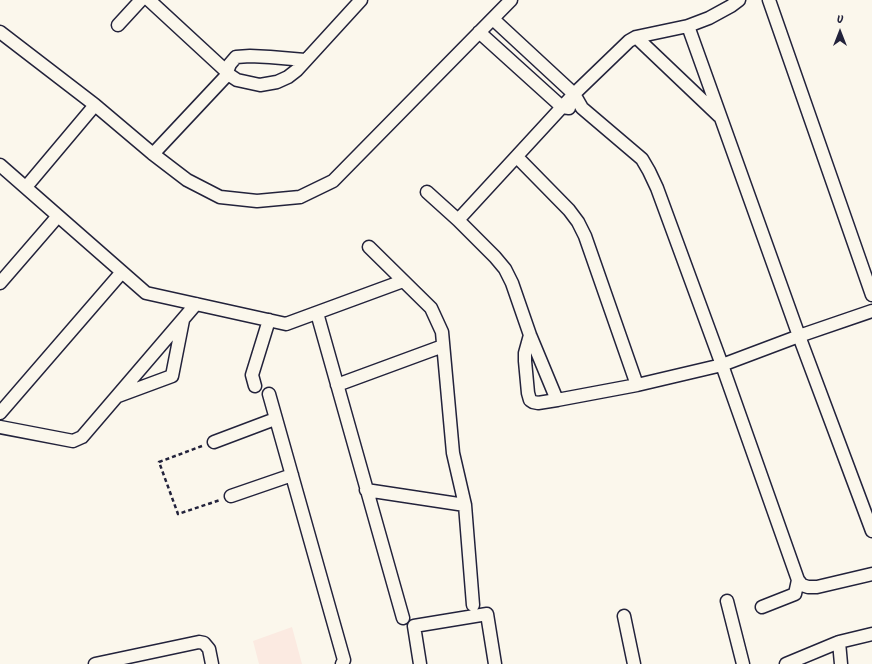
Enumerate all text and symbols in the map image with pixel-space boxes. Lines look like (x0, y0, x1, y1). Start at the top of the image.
text: U (837, 11, 843, 29)
north arrow (820, 12, 860, 52)

